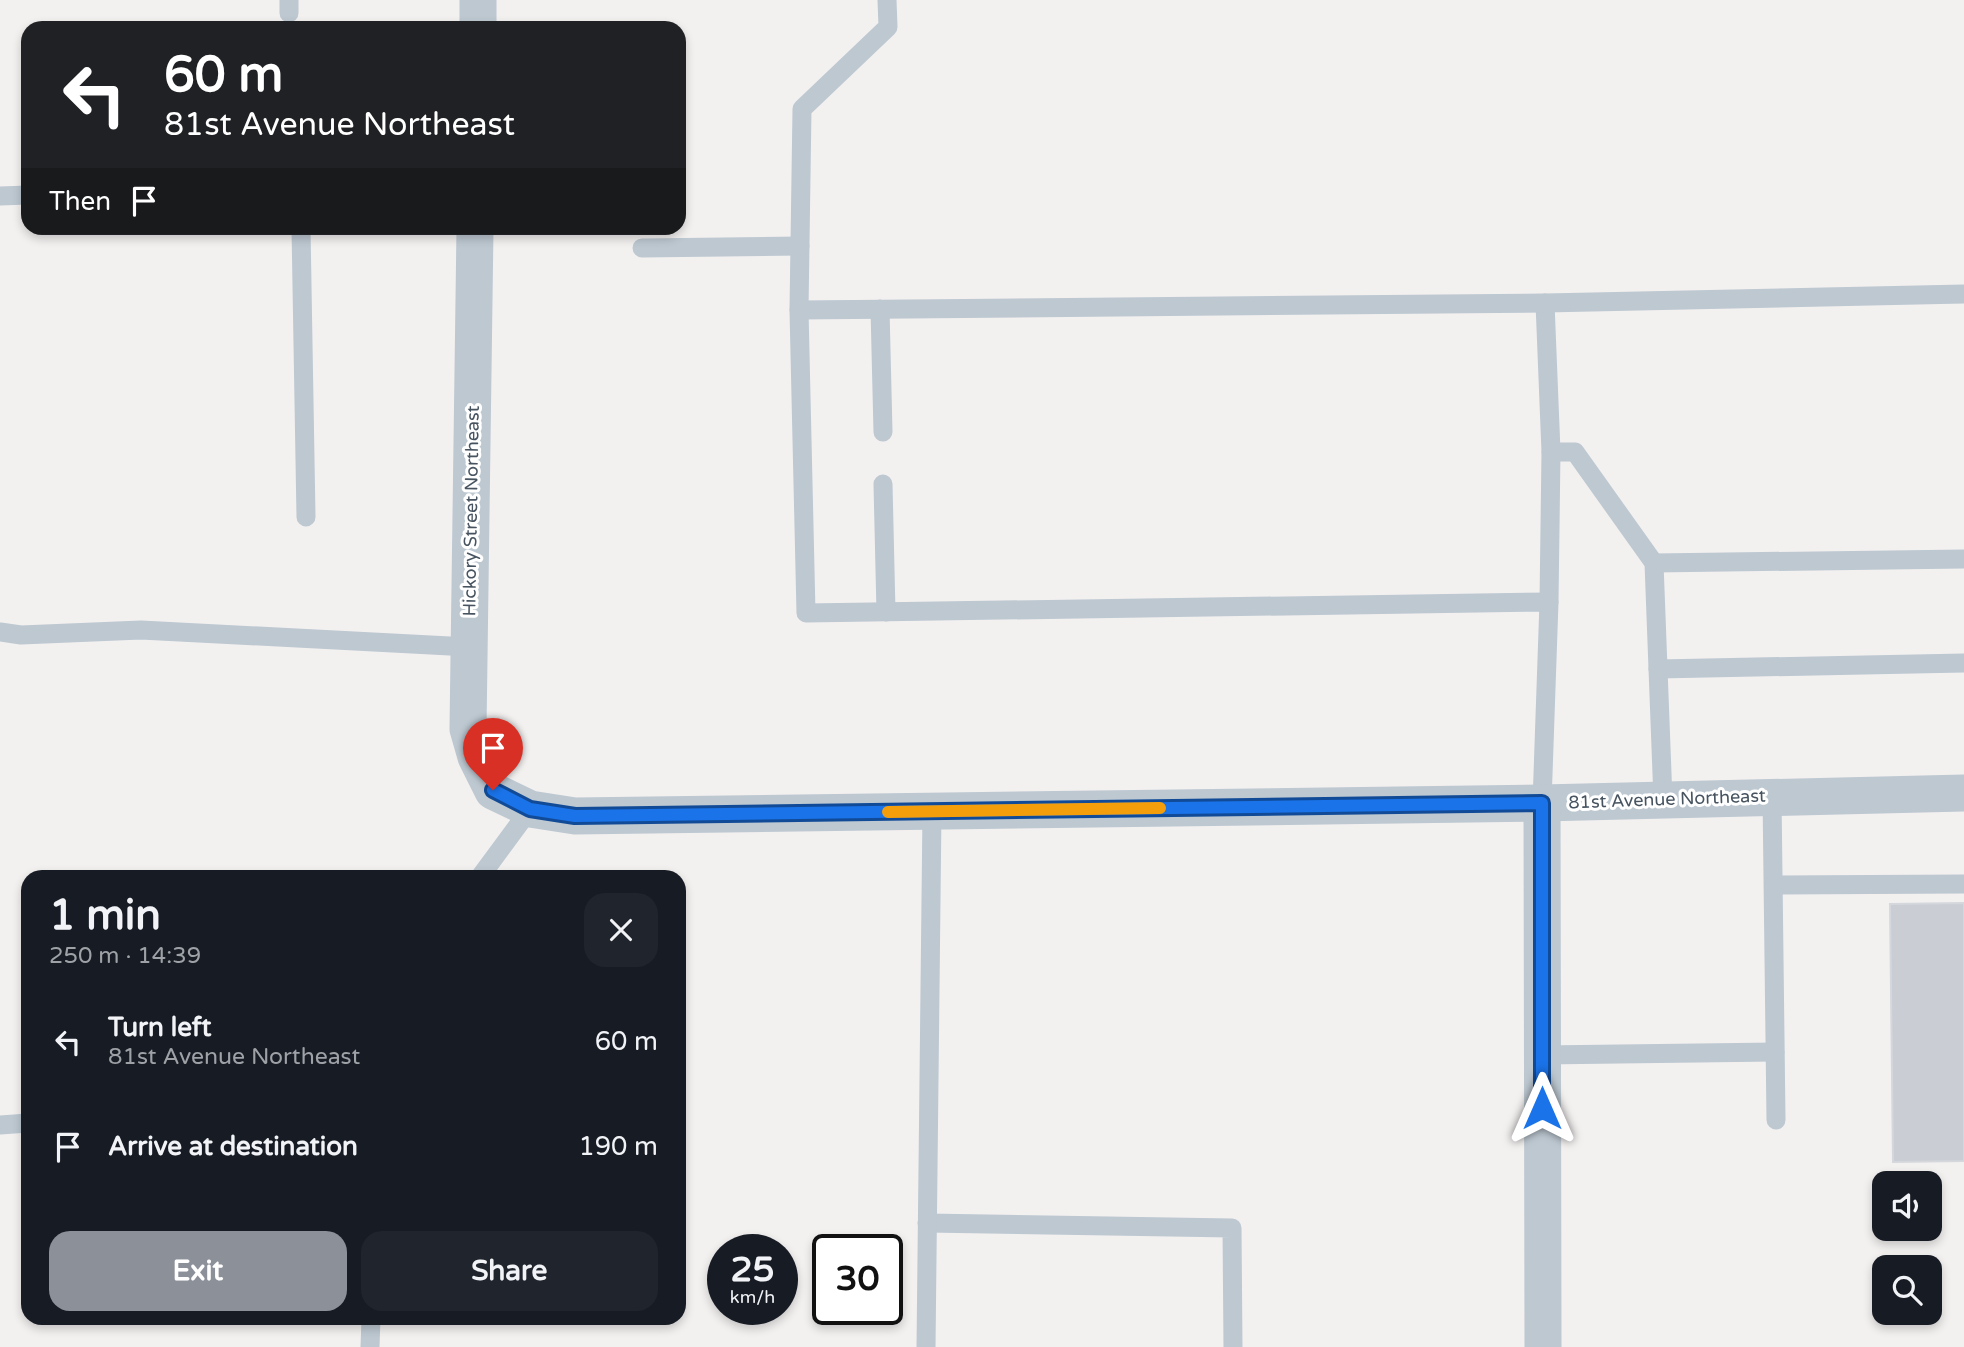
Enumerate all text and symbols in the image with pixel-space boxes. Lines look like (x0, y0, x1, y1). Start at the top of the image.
text: 60 m (164, 46, 283, 105)
icon: left (49, 49, 140, 140)
text: 81st Avenue Northeast (164, 106, 515, 144)
icon: arrive (125, 182, 163, 220)
text: Then (49, 186, 111, 217)
street label: Hickory Street Northeast (458, 405, 484, 617)
pin (463, 718, 523, 790)
icon: arrive (474, 729, 512, 767)
street label: 81st Avenue Northeast (1568, 785, 1766, 813)
text: 1 min (49, 890, 161, 941)
button: close (584, 893, 658, 967)
text: 250 m · 14:39 (49, 942, 201, 970)
text: Turn left (108, 1012, 211, 1043)
icon: left (49, 1023, 87, 1061)
text: 60 m (595, 1026, 658, 1057)
text: 81st Avenue Northeast (108, 1043, 360, 1071)
position arrow (1505, 1071, 1579, 1145)
icon: arrive (49, 1128, 87, 1166)
text: Arrive at destination (108, 1131, 358, 1162)
text: 190 m (578, 1131, 658, 1162)
map controls (1872, 1171, 1942, 1325)
button: sound (1872, 1171, 1942, 1241)
button: Exit (49, 1231, 347, 1311)
button: Share (361, 1231, 658, 1311)
speed limit sign: 30 (812, 1234, 903, 1325)
text: 25 (731, 1249, 774, 1291)
button: search (1872, 1255, 1942, 1325)
text: km/h (730, 1286, 775, 1308)

